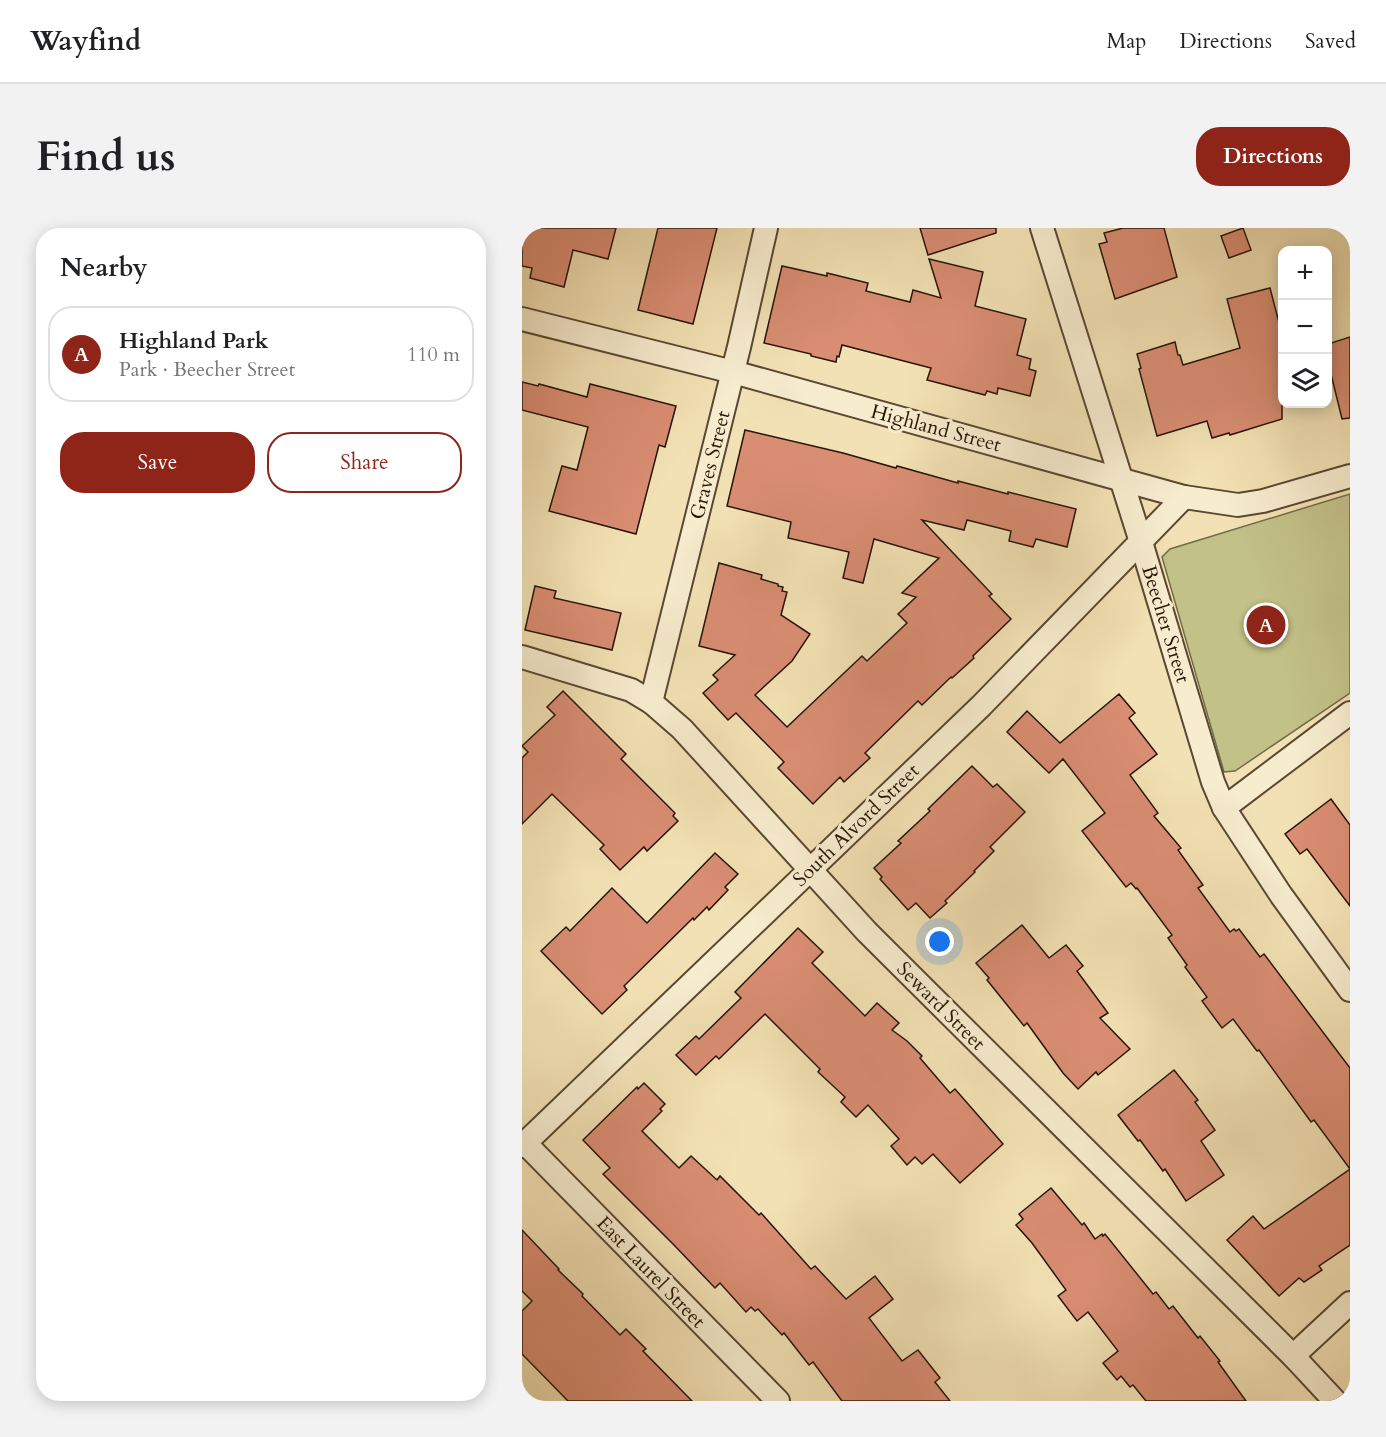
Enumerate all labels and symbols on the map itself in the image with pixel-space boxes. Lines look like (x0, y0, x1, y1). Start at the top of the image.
street label: Highland Street (868, 398, 1005, 459)
street label: Graves Street (683, 407, 737, 522)
street label: Beecher Street (1135, 562, 1197, 687)
pin: A (1246, 602, 1286, 648)
street label: South Alvord Street (787, 757, 926, 892)
your location (925, 927, 954, 956)
street label: Seward Street (891, 956, 992, 1057)
street label: East Laurel Street (591, 1210, 712, 1334)

